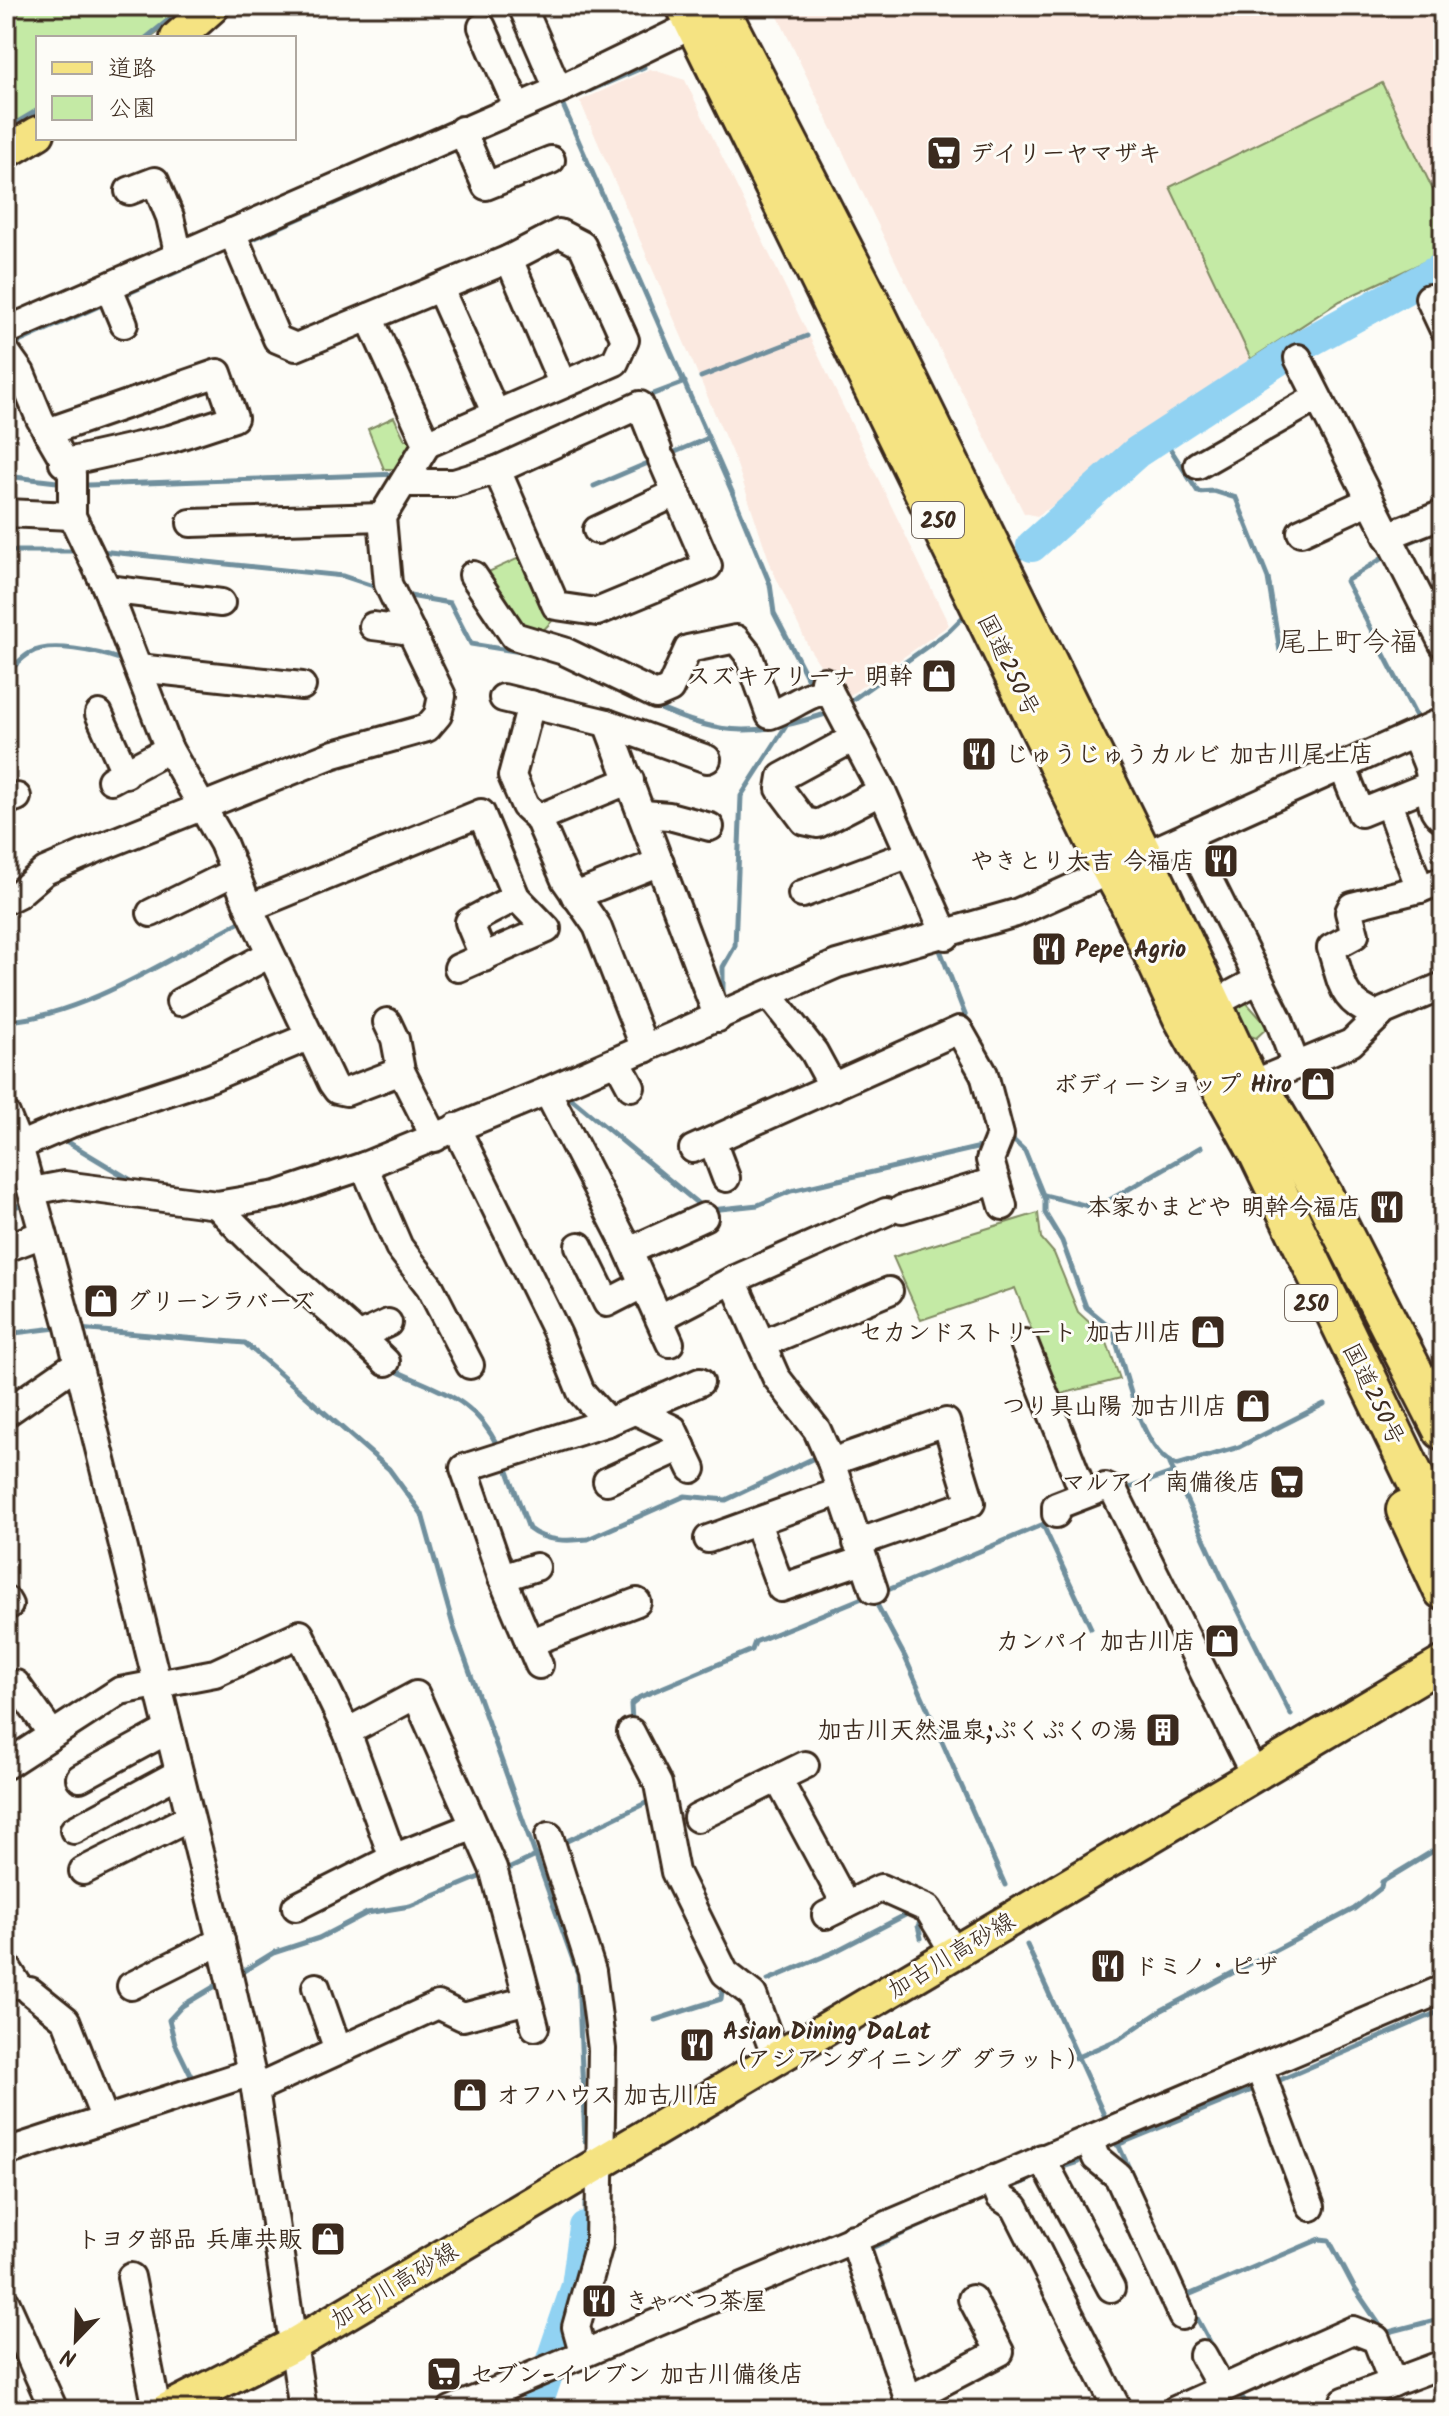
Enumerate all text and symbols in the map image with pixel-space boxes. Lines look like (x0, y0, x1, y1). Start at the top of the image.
legend (36, 36, 296, 140)
text: 道路 (108, 50, 156, 89)
text: 公園 (108, 90, 156, 129)
supermarket icon: デイリーヤマザキ (925, 134, 963, 172)
place label: デイリーヤマザキ (970, 135, 1162, 174)
road number: 250 (912, 502, 964, 538)
street label: 国道250号 (966, 607, 1049, 724)
district label: 尾上町今福 (1278, 621, 1418, 666)
shop icon: スズキアリーナ 明幹 (920, 657, 958, 695)
place label: スズキアリーナ 明幹 (687, 658, 913, 697)
restaurant icon: じゅうじゅうカルビ 加古川尾上店 (960, 735, 998, 773)
place label: じゅうじゅうカルビ 加古川尾上店 (1005, 736, 1374, 775)
restaurant icon: やきとり大吉 今福店 (1202, 842, 1240, 880)
place label: やきとり大吉 今福店 (970, 843, 1195, 882)
restaurant icon: Pepe Agrio (1030, 930, 1068, 968)
place label: Pepe Agrio (1075, 931, 1186, 970)
shop icon: ボディーショップ Hiro (1299, 1065, 1337, 1103)
place label: ボディーショップ Hiro (1054, 1066, 1292, 1105)
restaurant icon: 本家かまどや 明幹今福店 (1368, 1188, 1406, 1226)
place label: 本家かまどや 明幹今福店 (1087, 1189, 1361, 1228)
shop icon: グリーンラバーズ (82, 1282, 120, 1320)
place label: グリーンラバーズ (127, 1283, 315, 1322)
road number: 250 (1285, 1285, 1337, 1321)
shop icon: セカンドストリート 加古川店 (1189, 1313, 1227, 1351)
place label: セカンドストリート 加古川店 (859, 1314, 1182, 1353)
street label: 国道250号 (1331, 1336, 1414, 1453)
shop icon: つり具山陽 加古川店 (1234, 1387, 1272, 1425)
place label: つり具山陽 加古川店 (1002, 1388, 1227, 1427)
supermarket icon: マルアイ 南備後店 (1268, 1463, 1306, 1501)
place label: マルアイ 南備後店 (1062, 1464, 1261, 1503)
shop icon: カンパイ 加古川店 (1203, 1622, 1241, 1660)
place label: カンパイ 加古川店 (996, 1623, 1196, 1662)
building icon: 加古川天然温泉;ぷくぷくの湯 (1144, 1711, 1182, 1749)
place label: 加古川天然温泉;ぷくぷくの湯 (818, 1712, 1137, 1751)
street label: 加古川高砂線 (880, 1902, 1024, 2010)
restaurant icon: ドミノ・ピザ (1089, 1947, 1127, 1985)
place label: ドミノ・ピザ (1134, 1948, 1278, 1987)
place label: Asian Dining DaLat （アジアンダイニング ダラット） (723, 2013, 1091, 2080)
restaurant icon: Asian Dining DaLat （アジアンダイニング ダラット） (678, 2026, 716, 2064)
shop icon: オフハウス 加古川店 (451, 2076, 489, 2114)
place label: オフハウス 加古川店 (496, 2077, 720, 2116)
shop icon: トヨタ部品 兵庫共販 (309, 2220, 347, 2258)
place label: トヨタ部品 兵庫共販 (77, 2221, 302, 2260)
street label: 加古川高砂線 (323, 2232, 467, 2340)
restaurant icon: きゃべつ茶屋 (580, 2282, 618, 2320)
place label: きゃべつ茶屋 (625, 2283, 767, 2322)
north arrow (36, 2300, 116, 2380)
text: N (56, 2337, 82, 2375)
supermarket icon: セブン-イレブン 加古川備後店 (425, 2355, 463, 2393)
place label: セブン-イレブン 加古川備後店 (470, 2356, 804, 2395)

